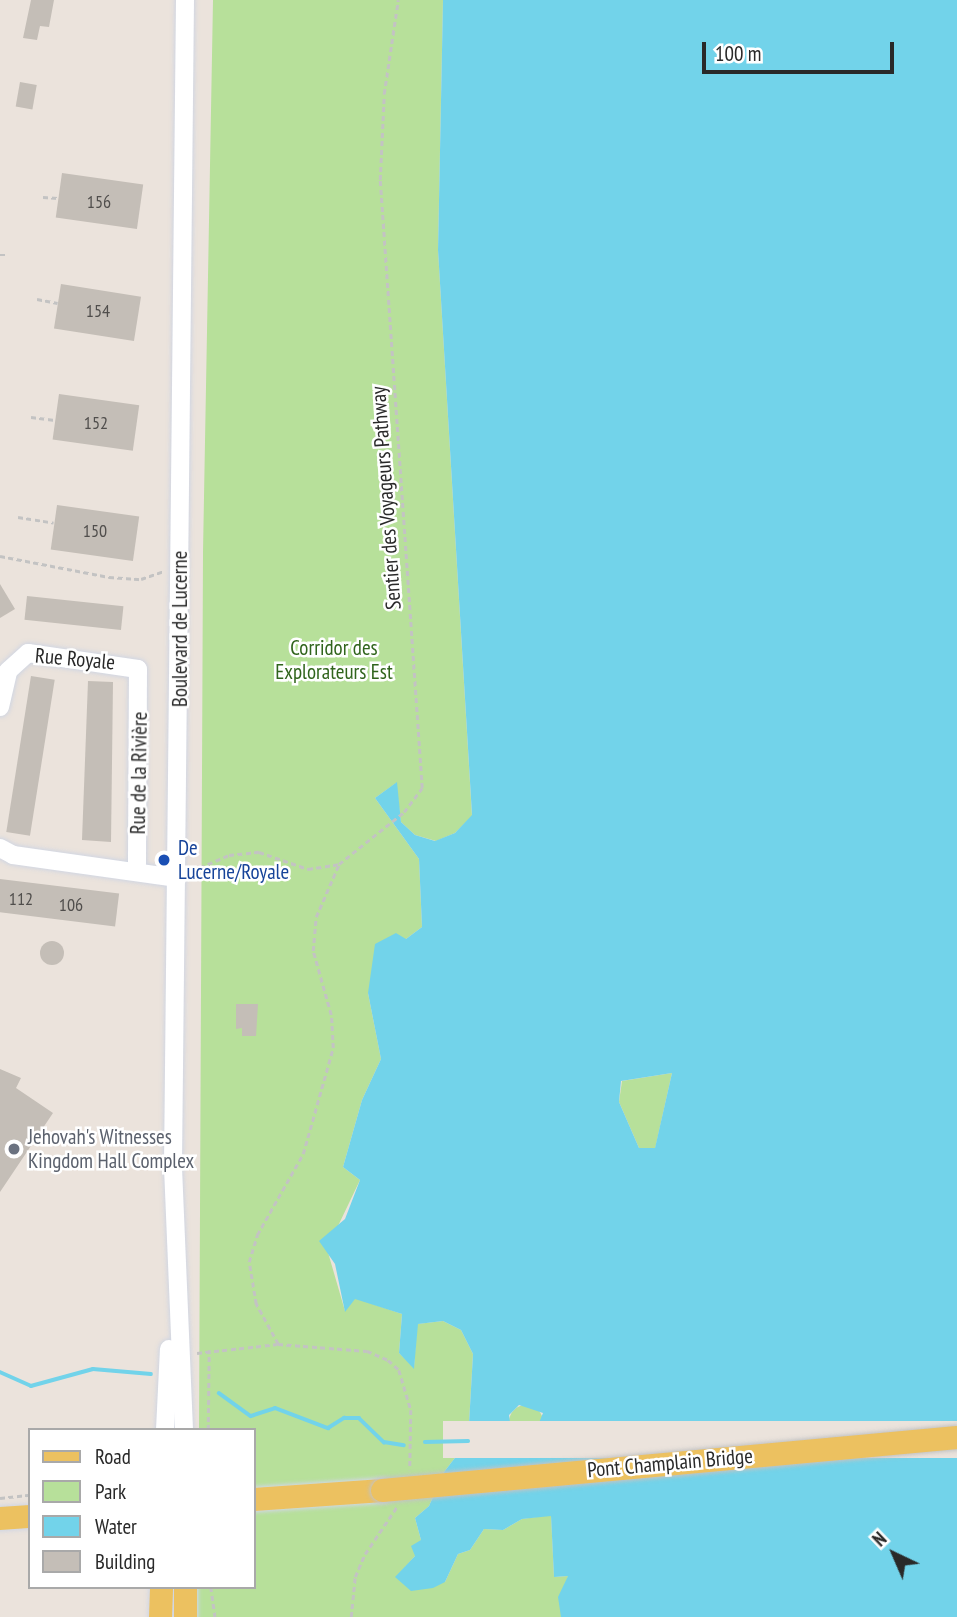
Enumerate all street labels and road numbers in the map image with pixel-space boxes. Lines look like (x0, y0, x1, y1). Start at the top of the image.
street label: Sentier des Voyageurs Pathway (366, 385, 406, 611)
street label: Boulevard de Lucerne (167, 551, 193, 707)
street label: Rue Royale (34, 643, 116, 675)
street label: Rue de la Rivière (125, 711, 153, 835)
street label: Pont Champlain Bridge (586, 1443, 754, 1483)

